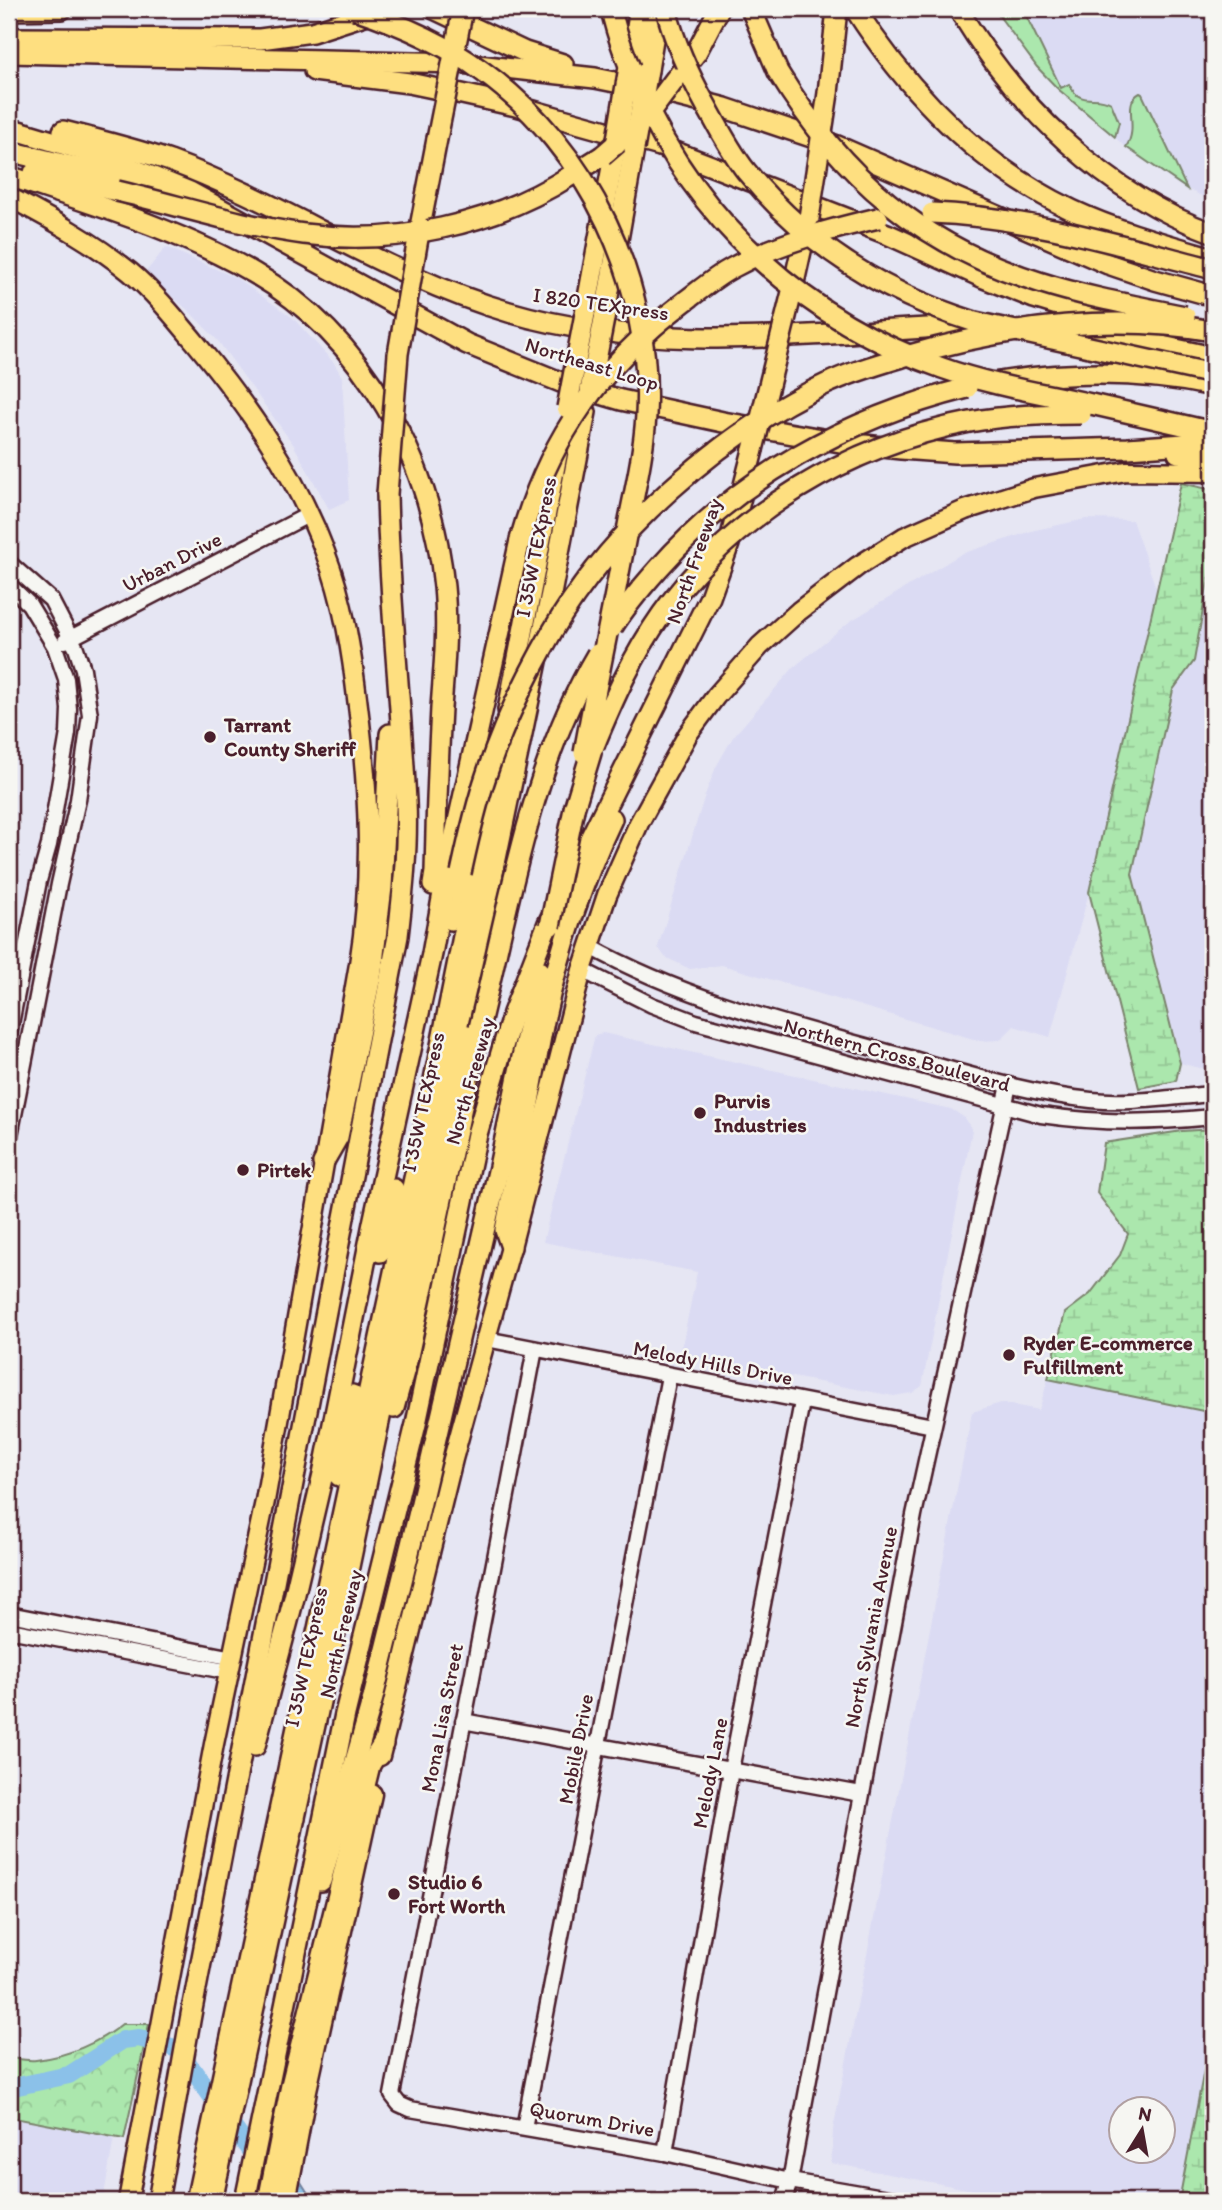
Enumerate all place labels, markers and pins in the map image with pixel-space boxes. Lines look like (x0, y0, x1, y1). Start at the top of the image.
place label: Tarrant County Sheriff (223, 712, 357, 762)
marker: Tarrant County Sheriff (202, 729, 218, 745)
place label: Purvis Industries (714, 1088, 807, 1137)
marker: Purvis Industries (692, 1105, 708, 1121)
place label: Pirtek (257, 1157, 313, 1182)
marker: Pirtek (235, 1162, 251, 1178)
place label: Ryder E-commerce Fulfillment (1023, 1330, 1193, 1379)
marker: Ryder E-commerce Fulfillment (1001, 1347, 1017, 1363)
place label: Studio 6 Fort Worth (408, 1869, 506, 1918)
marker: Studio 6 Fort Worth (386, 1886, 402, 1902)

